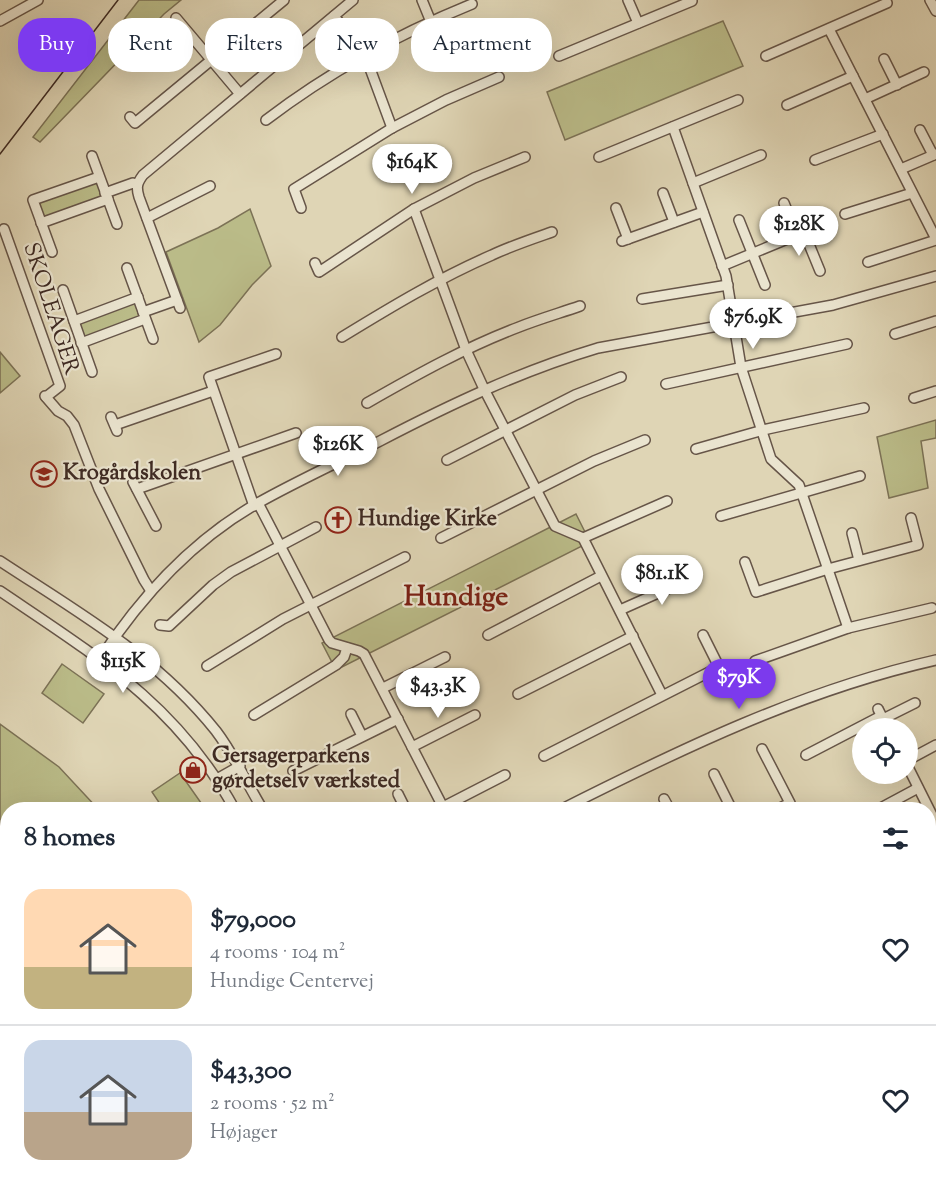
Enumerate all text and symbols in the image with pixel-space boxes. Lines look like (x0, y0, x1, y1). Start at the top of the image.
chip: Buy (18, 18, 96, 72)
chip: Rent (108, 18, 193, 72)
chip: Filters (205, 18, 303, 72)
chip: New (315, 18, 399, 72)
chip: Apartment (411, 18, 552, 72)
pin: $164K (370, 144, 454, 195)
text: $164K (386, 149, 438, 178)
pin: $128K (757, 206, 841, 257)
text: $128K (773, 211, 825, 240)
street label: SKOLEAGER (14, 239, 86, 379)
pin: $76.9K (704, 299, 802, 350)
text: $76.9K (723, 304, 783, 333)
pin: $126K (296, 426, 380, 477)
text: $126K (312, 431, 364, 460)
place label: Krogårdskolen (63, 458, 201, 490)
school or university icon: Krogårdskolen (29, 459, 59, 489)
place label: Hundige Kirke (358, 504, 497, 536)
church icon: Hundige Kirke (323, 505, 353, 535)
pin: $81.1K (613, 555, 711, 606)
text: $81.1K (635, 560, 689, 589)
district label: Hundige (404, 578, 508, 618)
pin: $115K (81, 643, 165, 694)
text: $115K (100, 648, 146, 677)
pin: $79K (703, 659, 775, 710)
text: $79K (717, 664, 761, 693)
pin: $43.3K (389, 668, 487, 719)
text: $43.3K (410, 673, 466, 702)
map controls (852, 718, 918, 784)
button: locate (852, 718, 918, 784)
place label: Gersagerparkens gørdetselv værksted (212, 741, 401, 798)
shop icon: Gersagerparkens gørdetselv værksted (178, 755, 208, 785)
text: 8 homes (24, 820, 115, 857)
icon: filters (879, 822, 912, 855)
text: $79,000 (210, 902, 296, 939)
icon: home (72, 913, 144, 985)
icon: heart (879, 933, 912, 966)
text: 4 rooms · 104 m² (210, 939, 346, 968)
text: Hundige Centervej (210, 968, 374, 997)
text: $43,300 (210, 1053, 292, 1090)
icon: home (72, 1064, 144, 1136)
icon: heart (879, 1084, 912, 1117)
text: 2 rooms · 52 m² (210, 1090, 335, 1119)
text: Højager (210, 1119, 278, 1148)

